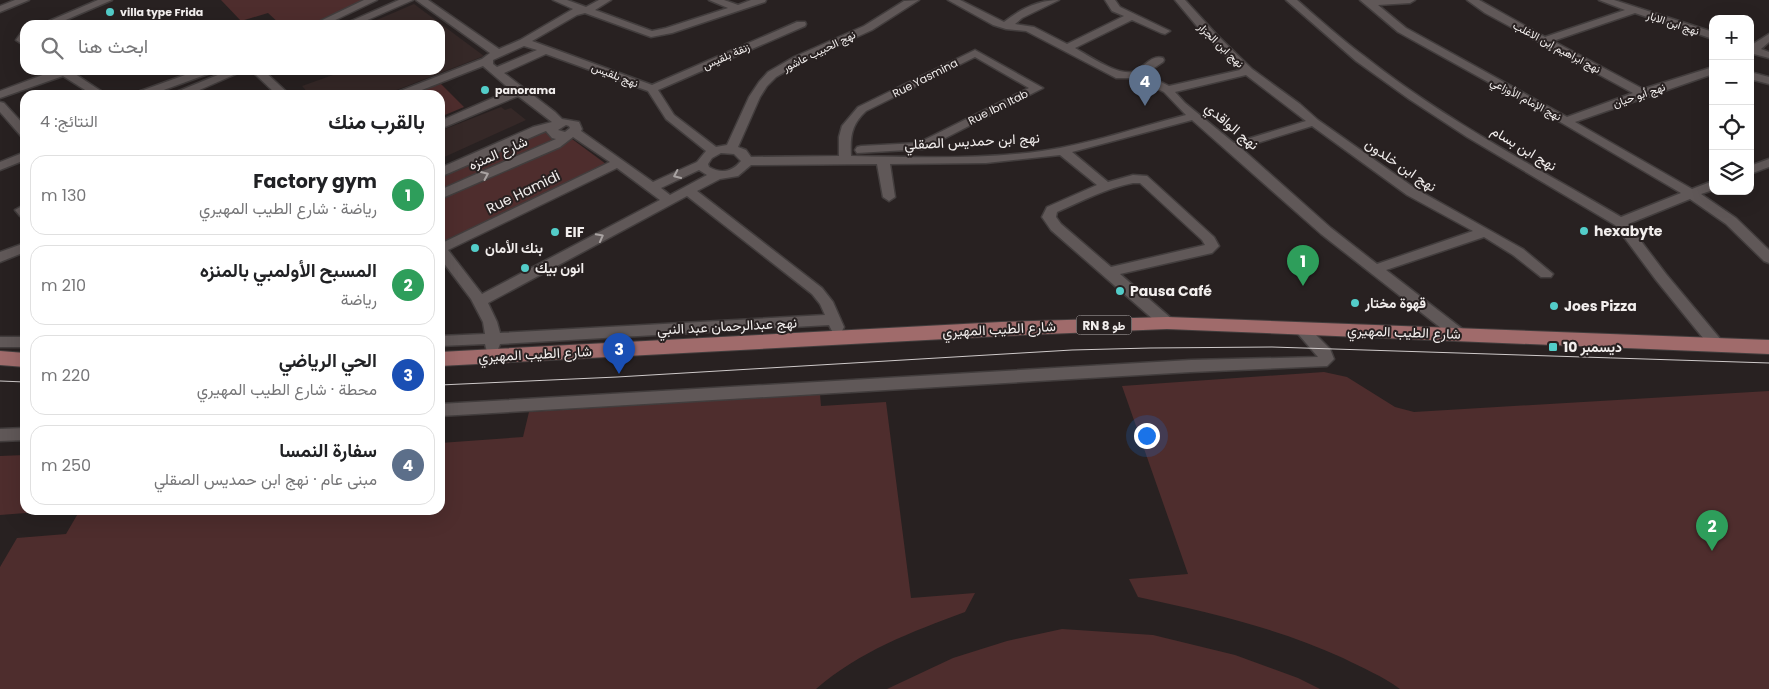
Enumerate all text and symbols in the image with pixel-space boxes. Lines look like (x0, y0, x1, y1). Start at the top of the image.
place label: villa type Frida (120, 4, 203, 20)
marker: villa type Frida (104, 6, 116, 18)
street label: نهج ابن الابار (1644, 7, 1701, 39)
map controls (1709, 15, 1754, 195)
button: + (1709, 15, 1754, 60)
street label: نهج ابراهيم إبن الاغلب (1510, 17, 1604, 77)
street label: نهج ابن الجزار (1194, 18, 1248, 71)
search box (20, 20, 445, 75)
street label: نهج الحبيب عاشور (779, 26, 858, 76)
text: ابحث هنا (78, 33, 148, 60)
icon: search (38, 34, 66, 62)
street label: زنقة بلقيس (700, 38, 752, 73)
street label: Rue Yasmina (889, 55, 961, 101)
street label: نهج بلقيس (589, 59, 641, 91)
button: − (1709, 60, 1754, 105)
pin: 4 (1129, 65, 1161, 106)
street label: نهج الإمام الأوزاعي (1487, 74, 1564, 126)
street label: نهج أبو حيان (1611, 79, 1667, 111)
place label: panorama (495, 82, 556, 98)
marker: panorama (479, 84, 491, 96)
street label: Rue Ibn Itab (965, 86, 1031, 128)
street label: نهج الواقدي (1199, 98, 1263, 156)
button: locate (1709, 105, 1754, 150)
text: بالقرب منك (328, 107, 425, 136)
text: النتائج: 4 (40, 110, 98, 133)
street label: نهج ابن بسام (1487, 121, 1561, 176)
street label: نهج ابن حمديس الصقلي (904, 127, 1040, 157)
street label: شارع المنزه (465, 131, 531, 176)
street label: نهج ابن خلدون (1361, 134, 1441, 197)
button: layers (1709, 150, 1754, 195)
street label: Rue Hamidi (483, 166, 563, 218)
text: Factory gym (253, 168, 377, 195)
one-way arrow (673, 169, 682, 180)
one-way arrow (480, 171, 489, 182)
text: 130 m (41, 184, 86, 207)
text: 1 (405, 184, 411, 207)
text: رياضة · شارع الطيب المهيري (199, 197, 377, 220)
place label: hexabyte (1594, 221, 1663, 241)
place label: EIF (565, 222, 585, 242)
marker: hexabyte (1578, 225, 1590, 237)
marker: EIF (549, 226, 561, 238)
one-way arrow (595, 233, 604, 243)
place label: بنك الأمان (485, 238, 543, 258)
marker: بنك الأمان (469, 242, 481, 254)
pin: 1 (1287, 245, 1319, 286)
text: المسبح الأولمبي بالمنزه (200, 257, 377, 284)
place label: انون بيك (535, 258, 584, 278)
marker: انون بيك (519, 262, 531, 274)
text: 210 m (41, 274, 86, 297)
text: 2 (403, 274, 413, 297)
place label: Pausa Café (1130, 281, 1212, 301)
marker: Pausa Café (1114, 285, 1126, 297)
text: رياضة (341, 288, 377, 311)
place label: قهوة مختار (1364, 293, 1426, 313)
place label: Joes Pizza (1564, 296, 1637, 316)
marker: قهوة مختار (1349, 297, 1361, 309)
marker: Joes Pizza (1548, 300, 1560, 312)
street label: نهج عبدالرحمان عبد النبي (656, 312, 798, 342)
street label: شارع الطيب المهيري (942, 316, 1056, 344)
road number: RN 8 طو (1076, 316, 1132, 334)
street label: شارع الطيب المهيري (1347, 320, 1461, 346)
pin: 3 (603, 333, 635, 374)
place label: 10 ديسمبر (1563, 337, 1622, 357)
street label: شارع الطيب المهيري (478, 341, 592, 369)
marker: 10 ديسمبر (1547, 341, 1559, 353)
text: الحي الرياضي (279, 347, 377, 374)
text: 220 m (41, 364, 90, 387)
text: 3 (403, 364, 413, 387)
text: محطة · شارع الطيب المهيري (197, 378, 377, 401)
your location (1134, 423, 1160, 449)
text: سفارة النمسا (279, 437, 377, 464)
text: 250 m (41, 454, 91, 477)
text: 4 (403, 454, 413, 477)
text: مبنى عام · نهج ابن حمديس الصقلي (154, 468, 377, 491)
pin: 2 (1696, 510, 1728, 551)

